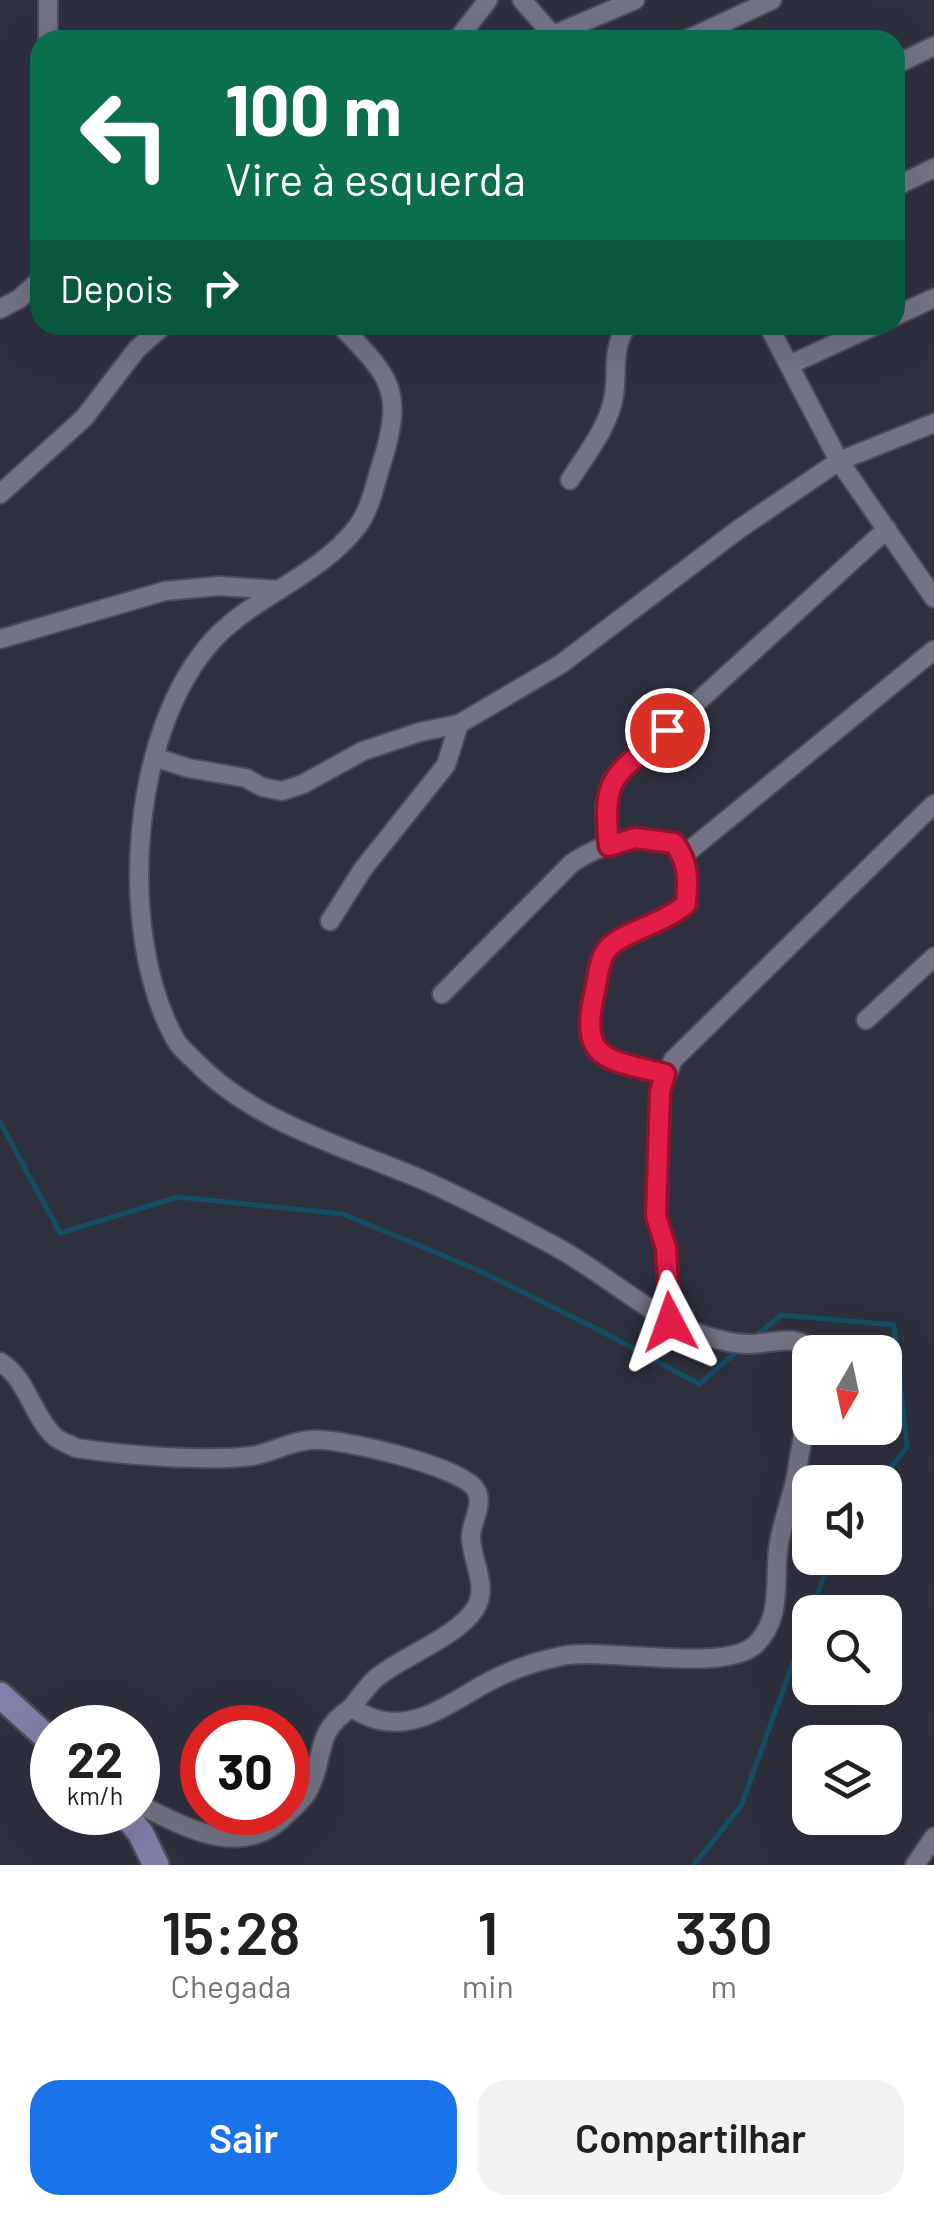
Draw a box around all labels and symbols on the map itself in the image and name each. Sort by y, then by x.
pin [625,688,710,773]
position arrow [618,1270,722,1374]
north arrow [792,1335,902,1445]
speed limit sign: 30 [180,1705,310,1835]

